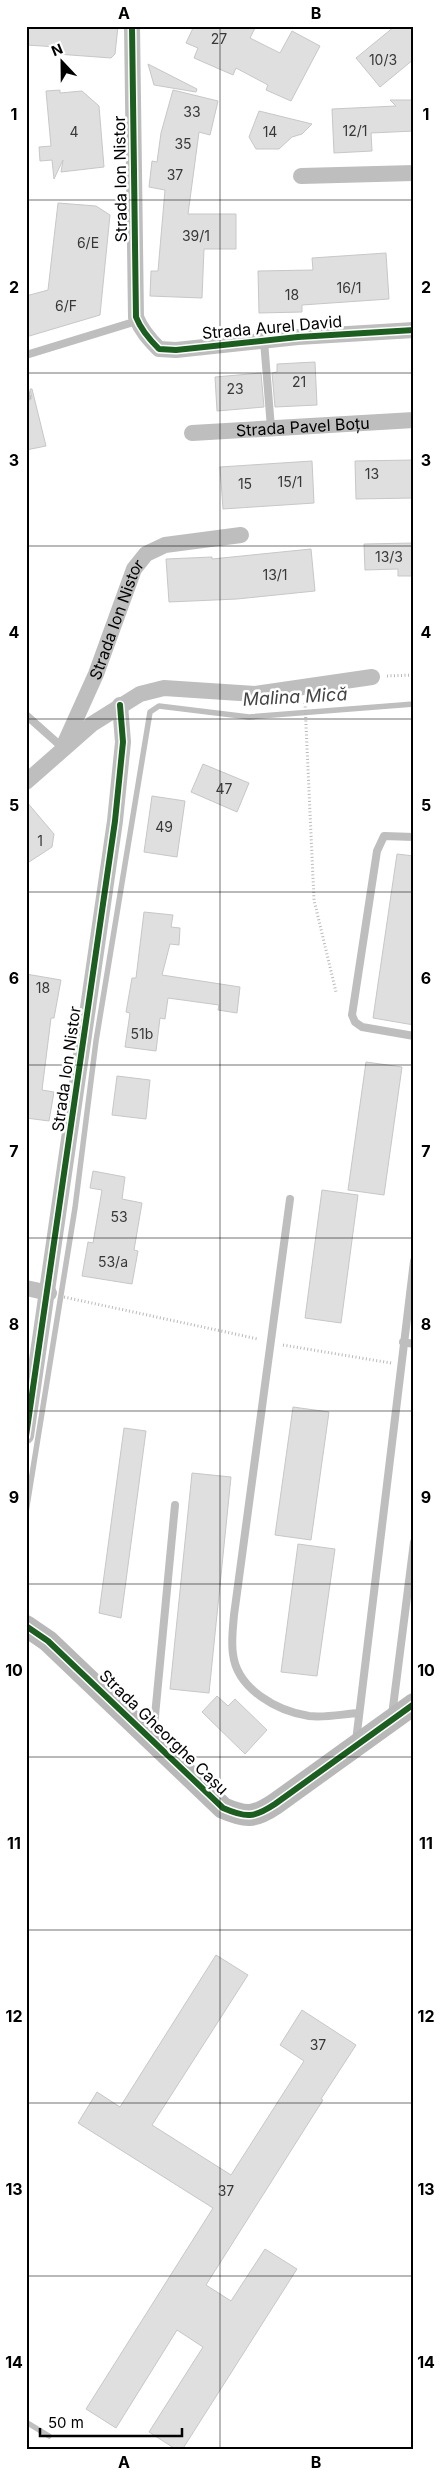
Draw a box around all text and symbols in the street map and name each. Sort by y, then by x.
text: A [118,3,130,23]
text: B [311,3,321,23]
house number: 27 [211,30,227,47]
north arrow [38,38,88,88]
text: N [49,40,65,59]
house number: 10/3 [369,51,397,68]
house number: 33 [183,103,201,120]
text: 1 [11,104,17,124]
text: 1 [423,104,429,124]
street label: Strada Ion Nistor [109,115,131,243]
house number: 12/1 [343,122,367,139]
house number: 4 [69,123,79,140]
house number: 14 [263,123,277,140]
house number: 35 [174,135,192,152]
house number: 37 [167,166,183,183]
house number: 39/1 [182,227,210,244]
house number: 6/E [77,234,99,251]
text: 2 [9,277,19,297]
text: 2 [421,277,431,297]
house number: 16/1 [336,279,362,296]
house number: 18 [285,286,299,303]
house number: 6/F [55,297,77,314]
street label: Strada Aurel David [201,311,343,343]
house number: 21 [292,373,306,390]
house number: 23 [226,380,244,397]
street label: Strada Pavel Boțu [235,413,370,440]
text: 3 [9,450,19,470]
text: 3 [421,450,431,470]
house number: 13 [365,465,379,482]
house number: 15/1 [278,473,302,490]
house number: 15 [238,475,252,492]
house number: 13/3 [375,548,403,565]
street label: Strada Ion Nistor [85,555,148,683]
house number: 13/1 [262,566,288,583]
text: 4 [9,622,20,642]
text: 4 [421,622,432,642]
water label: Malina Mică [242,683,348,710]
house number: 47 [216,780,233,797]
text: 5 [9,795,19,815]
text: 5 [421,795,431,815]
house number: 49 [155,818,173,835]
house number: 1 [37,832,43,849]
text: 6 [9,968,19,988]
text: 6 [421,968,431,988]
house number: 18 [36,979,50,996]
street label: Strada Ion Nistor [47,1005,85,1133]
house number: 51b [131,1025,153,1042]
text: 7 [9,1141,19,1161]
text: 7 [421,1141,431,1161]
house number: 53 [110,1208,128,1225]
house number: 53/a [98,1253,128,1270]
text: 8 [9,1314,19,1334]
text: 8 [421,1314,431,1334]
text: 9 [9,1487,19,1507]
text: 9 [421,1487,431,1507]
text: 10 [5,1660,23,1680]
text: 10 [417,1660,435,1680]
street label: Strada Gheorghe Cașu [95,1665,233,1799]
text: 11 [7,1833,21,1853]
text: 11 [419,1833,433,1853]
text: 12 [6,2006,22,2026]
text: 12 [418,2006,434,2026]
house number: 37 [310,2036,326,2053]
text: 13 [5,2179,23,2199]
text: 13 [417,2179,435,2199]
house number: 37 [218,2182,234,2199]
text: 14 [5,2352,23,2372]
text: 14 [417,2352,435,2372]
scale bar [40,2406,182,2438]
text: 50 m [48,2413,84,2432]
text: A [118,2452,130,2472]
text: B [311,2452,321,2472]

